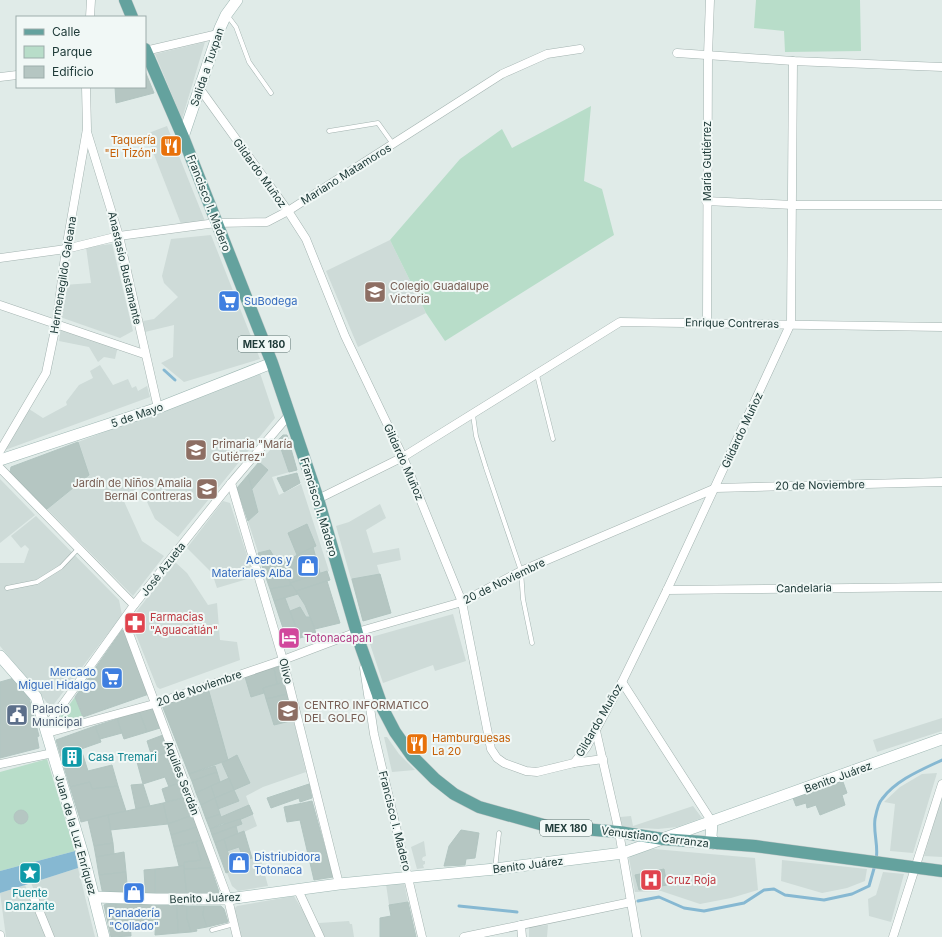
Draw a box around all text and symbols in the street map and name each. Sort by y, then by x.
legend [16,16,146,88]
text: Calle [52,24,80,39]
street label: Salida a Tuxpan [187,26,227,108]
text: Parque [52,44,92,59]
text: Edificio [52,64,94,79]
street label: María Gutiérrez [700,121,714,201]
place label: Taquería "El Tizón" [105,133,156,160]
restaurant icon: Taquería "El Tizón" [158,133,184,159]
street label: Gildardo Muñoz [230,136,290,210]
street label: Mariano Matamoros [298,140,394,207]
street label: Francisco I. Madero [184,153,234,254]
street label: Anastasio Bustamante [105,210,145,326]
street label: Hermenegildo Galeana [47,215,79,335]
school or university icon: Colegio Guadalupe Victoria [362,279,388,305]
place label: Colegio Guadalupe Victoria [390,279,489,306]
supermarket icon: SuBodega [216,288,242,314]
place label: SuBodega [244,294,297,308]
street label: Enrique Contreras [685,315,779,331]
road number: MEX 180 [238,336,290,352]
street label: Gildardo Muñoz [718,390,766,470]
street label: 5 de Mayo [109,399,165,430]
street label: Gildardo Muñoz [381,422,427,502]
school or university icon: Primaria "María Gutiérrez" [183,437,209,463]
place label: Primaria "María Gutiérrez" [212,437,292,464]
street label: Francisco I. Madero [297,456,341,559]
place label: Jardín de Niños Amalia Bernal Contreras [72,476,192,503]
school or university icon: Jardín de Niños Amalia Bernal Contreras [194,476,220,502]
street label: 20 de Noviembre [775,477,865,493]
street label: José Azueta [138,539,188,599]
place label: Aceros y Materiales Alba [212,553,292,580]
shop icon: Aceros y Materiales Alba [295,553,321,579]
street label: 20 de Noviembre [461,555,547,607]
street label: Candelaria [776,581,832,595]
pharmacy icon: Farmacias "Aguacatlán" [122,610,148,636]
place label: Farmacias "Aguacatlán" [150,610,218,637]
hotel icon: Totonacapan [276,625,302,651]
place label: Totonacapan [304,631,372,645]
street label: Olivo [276,657,296,686]
place label: Mercado Miguel Hidalgo [18,665,96,692]
supermarket icon: Mercado Miguel Hidalgo [99,665,125,691]
street label: 20 de Noviembre [154,667,244,709]
street label: Gildardo Muñoz [572,681,626,759]
school or university icon: CENTRO INFORMATICO DEL GOLFO [275,698,301,724]
place label: CENTRO INFORMATICO DEL GOLFO [304,698,429,725]
public building icon: Palacio Municipal [4,702,30,728]
place label: Palacio Municipal [32,702,82,729]
restaurant icon: Hamburguesas La 20 [404,731,430,757]
place label: Hamburguesas La 20 [432,731,511,758]
street label: Aquiles Serdán [161,739,203,817]
building icon: Casa Tremari [59,744,85,770]
place label: Casa Tremari [88,750,157,764]
street label: Benito Juárez [802,758,874,796]
street label: Francisco I. Madero [376,769,414,873]
street label: Juan de la Luz Enríquez [52,773,100,897]
road number: MEX 180 [540,820,592,836]
street label: Venustiano Carranza [600,823,710,851]
shop icon: Distriubidora Totonaca [226,850,252,876]
place label: Distriubidora Totonaca [254,850,321,877]
street label: Benito Juárez [492,854,564,876]
place icon: Fuente Danzante [17,860,43,886]
hospital icon: Cruz Roja [638,867,664,893]
place label: Cruz Roja [666,873,716,887]
shop icon: Panadería "Collado" [121,880,147,906]
place label: Fuente Danzante [5,886,55,913]
street label: Benito Juárez [169,890,241,906]
place label: Panadería "Collado" [108,906,160,933]

